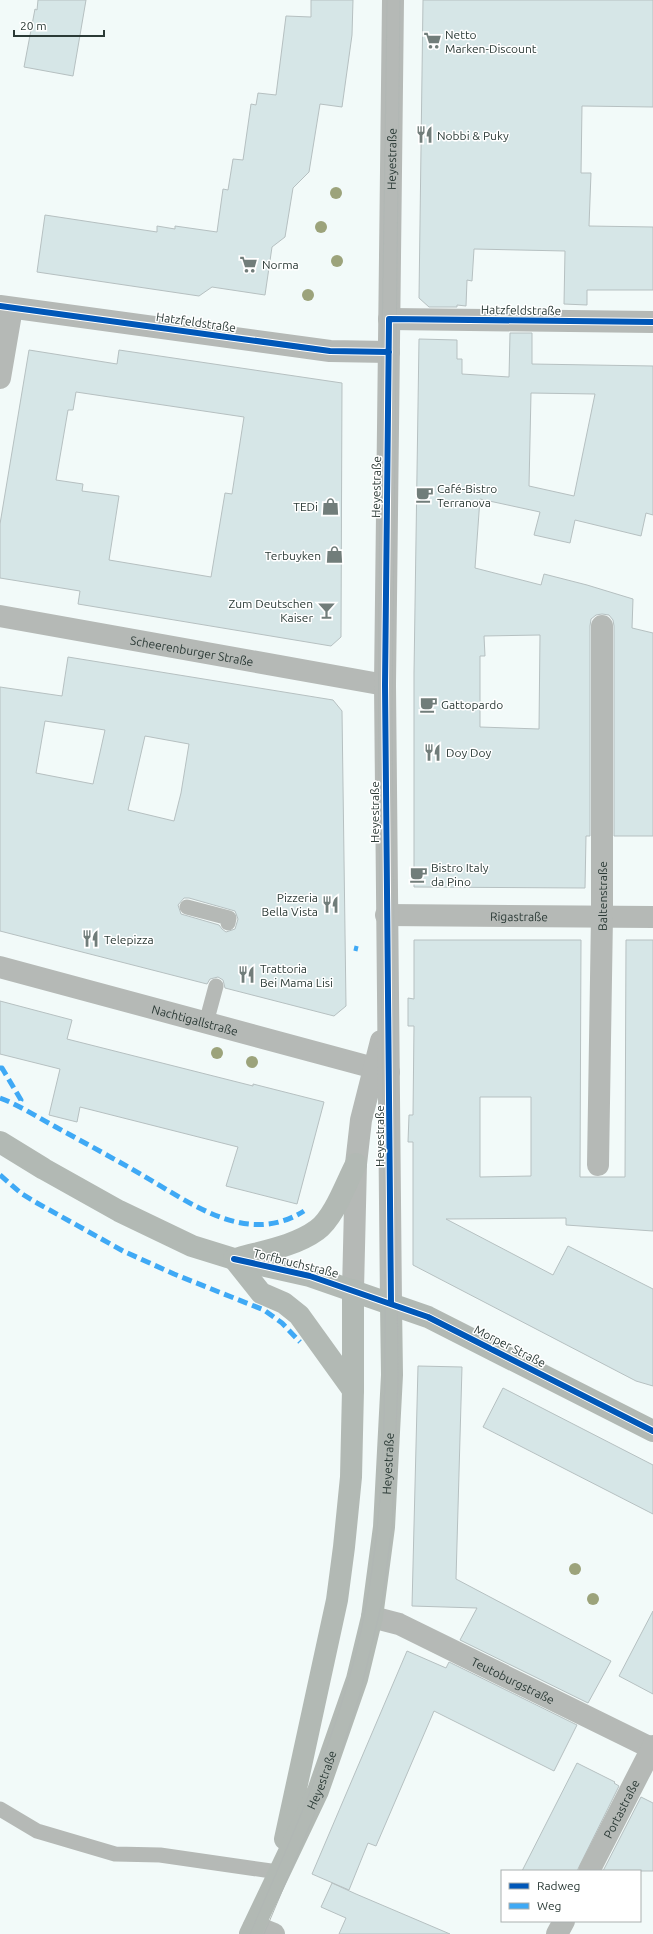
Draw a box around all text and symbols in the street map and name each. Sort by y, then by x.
scale bar [14,12,104,38]
text: 20 m [20,19,47,32]
place label: Netto Marken-Discount [445,28,537,55]
supermarket icon: Netto Marken-Discount [422,31,442,51]
restaurant icon: Nobbi & Puky [414,125,434,145]
street label: Heyestraße [384,128,398,190]
place label: Nobbi & Puky [437,129,509,142]
supermarket icon: Norma [239,254,259,274]
place label: Norma [262,258,299,271]
street label: Hatzfeldstraße [481,303,561,317]
street label: Hatzfeldstraße [155,310,237,334]
street label: Heyestraße [369,456,383,518]
place label: Café-Bistro Terranova [437,482,497,509]
cafe icon: Café-Bistro Terranova [414,485,434,505]
shop icon: TEDi [321,496,341,516]
place label: TEDi [293,500,318,513]
shop icon: Terbuyken [324,545,344,565]
place label: Terbuyken [265,549,321,562]
place label: Zum Deutschen Kaiser [229,597,313,624]
bar icon: Zum Deutschen Kaiser [316,600,336,620]
street label: Scheerenburger Straße [129,633,255,668]
cafe icon: Gattopardo [418,694,438,714]
place label: Gattopardo [441,698,503,711]
restaurant icon: Doy Doy [423,742,443,762]
place label: Doy Doy [446,746,491,759]
street label: Heyestraße [368,781,381,843]
place label: Bistro Italy da Pino [431,861,489,888]
street label: Baltenstraße [595,861,609,931]
cafe icon: Bistro Italy da Pino [408,864,428,884]
place label: Pizzeria Bella Vista [262,891,318,918]
restaurant icon: Pizzeria Bella Vista [321,894,341,914]
street label: Rigastraße [490,909,548,923]
restaurant icon: Telepizza [81,929,101,949]
place label: Telepizza [104,933,154,946]
place label: Trattoria Bei Mama Lisi [260,962,333,989]
restaurant icon: Trattoria Bei Mama Lisi [237,965,257,985]
street label: Nachtigallstraße [150,1002,240,1037]
street label: Heyestraße [373,1105,386,1167]
street label: Torfbruchstraße [252,1246,340,1280]
street label: Morper Straße [472,1322,548,1370]
street label: Heyestraße [379,1432,395,1495]
street label: Teutoburgstraße [469,1654,557,1706]
street label: Heyestraße [304,1749,338,1811]
street label: Portastraße [601,1777,641,1840]
legend [501,1870,641,1922]
text: Radweg [537,1879,580,1892]
text: Weg [537,1899,561,1912]

